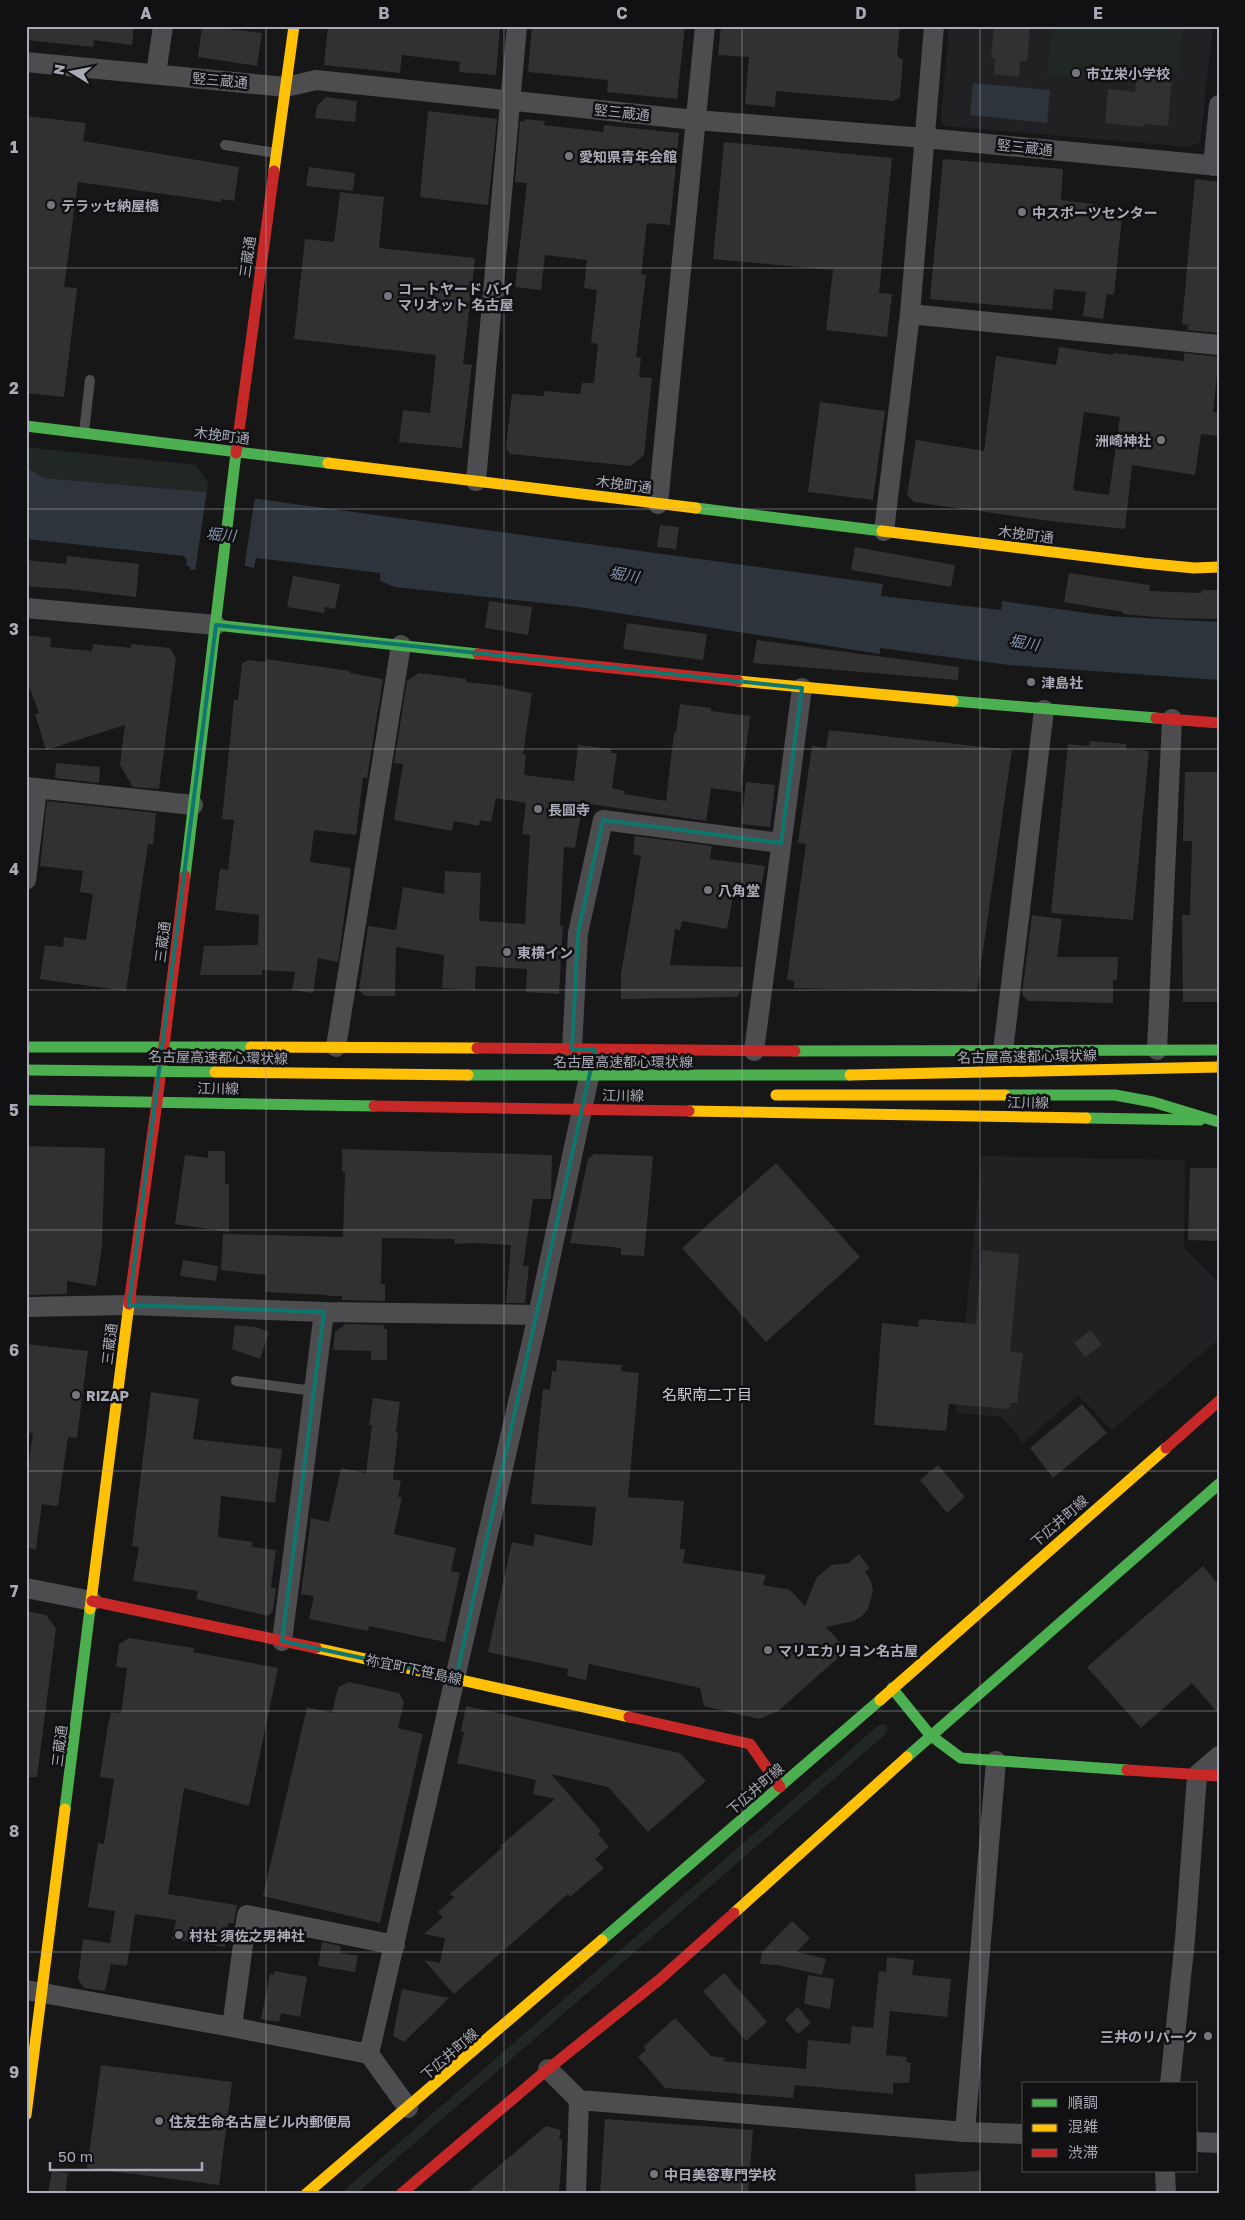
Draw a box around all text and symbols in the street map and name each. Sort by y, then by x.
text: A [140,3,152,23]
text: B [378,3,390,23]
text: C [616,3,628,23]
text: D [855,3,867,23]
text: E [1093,3,1103,23]
north arrow [48,48,98,98]
text: N [49,63,68,76]
place label: 市立栄小学校 [1086,65,1170,82]
marker: 市立栄小学校 [1070,67,1082,79]
street label: 竪三蔵通 [191,69,249,91]
street label: 竪三蔵通 [593,101,651,123]
street label: 竪三蔵通 [996,136,1054,158]
text: 1 [10,137,18,157]
place label: 愛知県青年会館 [579,148,677,165]
marker: 愛知県青年会館 [563,150,575,162]
place label: テラッセ納屋橋 [61,197,159,214]
marker: テラッセ納屋橋 [45,199,57,211]
place label: 中スポーツセンター [1032,204,1158,221]
marker: 中スポーツセンター [1016,206,1028,218]
street label: 三蔵通 [236,235,258,279]
place label: コートヤード バイ マリオット 名古屋 [398,280,514,313]
marker: コートヤード バイ マリオット 名古屋 [382,290,394,302]
text: 2 [9,378,19,398]
street label: 木挽町通 [193,423,251,447]
place label: 洲崎神社 [1095,432,1151,449]
marker: 洲崎神社 [1155,434,1167,446]
street label: 木挽町通 [595,472,653,496]
street label: 木挽町通 [997,522,1055,546]
water label: 堀川 [205,524,239,544]
water label: 堀川 [608,563,642,586]
text: 3 [9,619,19,639]
water label: 堀川 [1008,631,1042,654]
place label: 津島社 [1041,674,1083,691]
marker: 津島社 [1025,676,1037,688]
place label: 長圓寺 [548,801,590,818]
marker: 長圓寺 [532,803,544,815]
text: 4 [9,859,19,879]
place label: 八角堂 [718,882,760,899]
marker: 八角堂 [702,884,714,896]
street label: 三蔵通 [151,920,173,964]
place label: 東横イン [517,944,573,961]
marker: 東横イン [501,946,513,958]
street label: 名古屋高速都心環状線 [957,1046,1097,1066]
street label: 名古屋高速都心環状線 [148,1047,288,1067]
street label: 名古屋高速都心環状線 [553,1053,693,1070]
street label: 江川線 [197,1079,239,1097]
street label: 江川線 [602,1086,644,1104]
street label: 江川線 [1007,1093,1049,1111]
text: 5 [9,1100,19,1120]
street label: 三蔵通 [98,1322,120,1366]
text: 6 [9,1340,19,1360]
district label: 名駅南二丁目 [662,1385,752,1403]
place label: RIZAP [86,1387,129,1404]
marker: RIZAP [70,1389,82,1401]
street label: 下広井町線 [1027,1492,1091,1550]
text: 7 [10,1581,19,1601]
place label: マリエカリヨン名古屋 [778,1642,918,1659]
marker: マリエカリヨン名古屋 [762,1644,774,1656]
street label: 祢宜町下笹島線 [364,1650,464,1688]
street label: 三蔵通 [48,1724,70,1768]
street label: 下広井町線 [723,1760,787,1818]
text: 8 [9,1821,19,1841]
place label: 村社 須佐之男神社 [189,1927,305,1944]
marker: 村社 須佐之男神社 [173,1929,185,1941]
street label: 下広井町線 [417,2025,481,2083]
place label: 三井のリパーク [1100,2028,1198,2045]
marker: 三井のリパーク [1202,2030,1214,2042]
text: 9 [9,2062,19,2082]
legend [1022,2082,1198,2172]
text: 順調 [1068,2093,1098,2111]
place label: 住友生命名古屋ビル内郵便局 [169,2113,351,2130]
marker: 住友生命名古屋ビル内郵便局 [153,2115,165,2127]
text: 混雑 [1068,2117,1098,2135]
scale bar [50,2140,202,2172]
text: 渋滞 [1068,2143,1098,2161]
text: 50 m [58,2147,93,2165]
place label: 中日美容専門学校 [664,2166,776,2183]
marker: 中日美容専門学校 [648,2168,660,2180]

